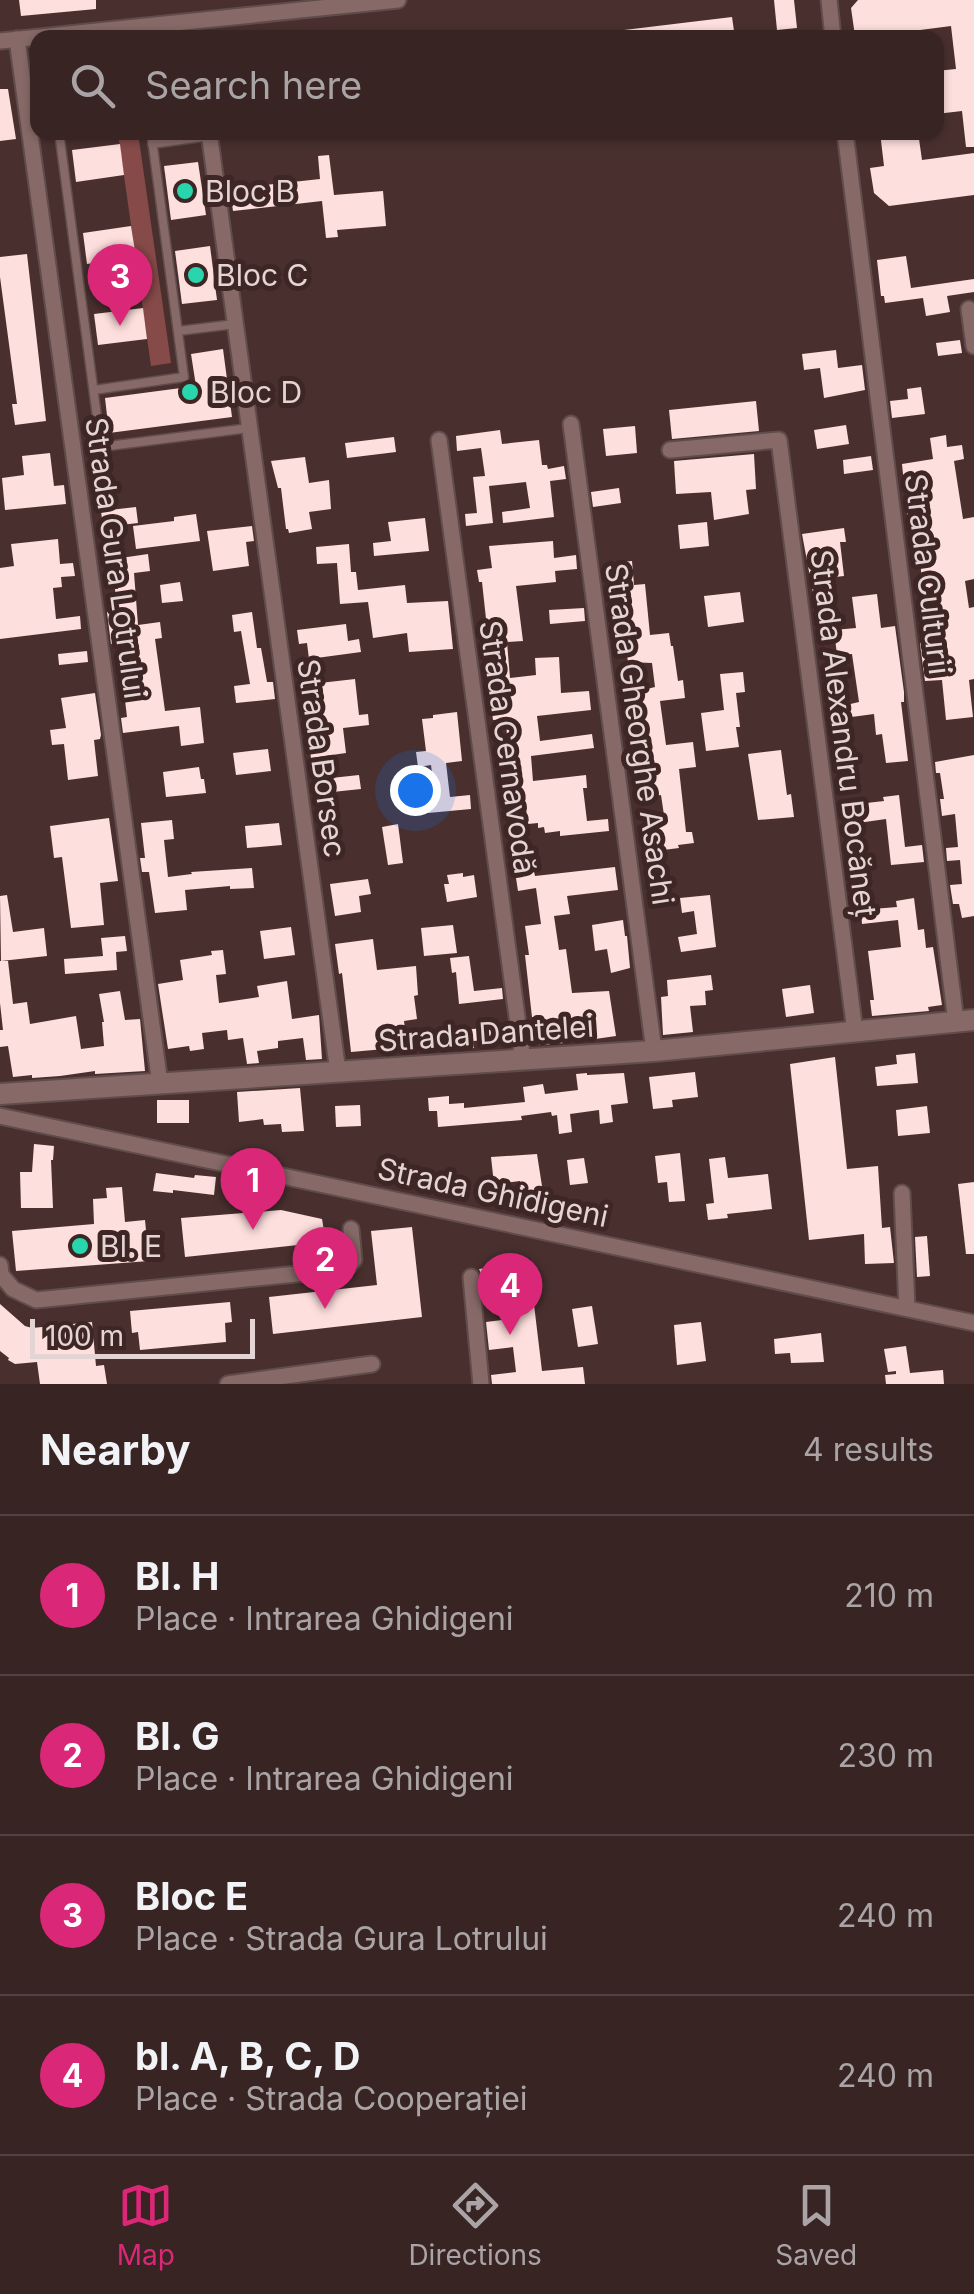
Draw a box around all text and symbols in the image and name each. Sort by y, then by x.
search box [30,30,944,140]
icon: search [65,58,120,113]
text: Search here [145,62,362,108]
place label: Bloc B [205,173,295,209]
marker: Bloc B [174,180,196,202]
pin: 3 [88,244,152,326]
place label: Bloc C [216,257,308,293]
marker: Bloc C [185,264,207,286]
place label: Bloc D [210,374,302,410]
marker: Bloc D [179,381,201,403]
street label: Strada Gura Lotrului [78,415,154,701]
street label: Strada Culturii [898,472,958,676]
street label: Strada Alexandru Bocăneț [803,548,884,919]
street label: Strada Gheorghe Asachi [598,561,682,907]
street label: Strada Cernavodă [472,618,544,876]
street label: Strada Borsec [290,656,354,860]
your location [390,765,441,816]
street label: Strada Dantelei [377,1008,595,1058]
pin: 1 [220,1148,286,1230]
street label: Strada Ghidigeni [374,1150,612,1234]
pin: 2 [292,1226,358,1309]
place label: Bl. E [100,1228,162,1264]
marker: Bl. E [69,1235,91,1257]
pin: 4 [478,1252,542,1335]
scale bar [30,1314,255,1358]
text: 100 m [45,1319,124,1353]
text: Nearby [40,1424,191,1475]
text: 4 results [803,1430,934,1469]
text: Bl. H [135,1553,219,1599]
text: 1 [66,1576,79,1615]
text: 210 m [844,1576,934,1615]
text: Place · Intrarea Ghidigeni [135,1599,514,1638]
text: Bl. G [135,1713,219,1759]
text: 2 [62,1736,83,1775]
text: 230 m [838,1736,934,1775]
text: Place · Intrarea Ghidigeni [135,1759,514,1798]
text: Bloc E [135,1873,248,1919]
text: 3 [62,1896,83,1935]
text: 240 m [837,1896,934,1935]
text: Place · Strada Gura Lotrului [135,1919,548,1958]
text: bl. A, B, C, D [135,2033,360,2079]
text: 4 [62,2056,83,2095]
text: 240 m [837,2056,934,2095]
text: Place · Strada Cooperației [135,2079,528,2118]
tab: Map [117,2178,175,2272]
tab: Directions [408,2178,542,2272]
tab: Saved [775,2178,857,2272]

